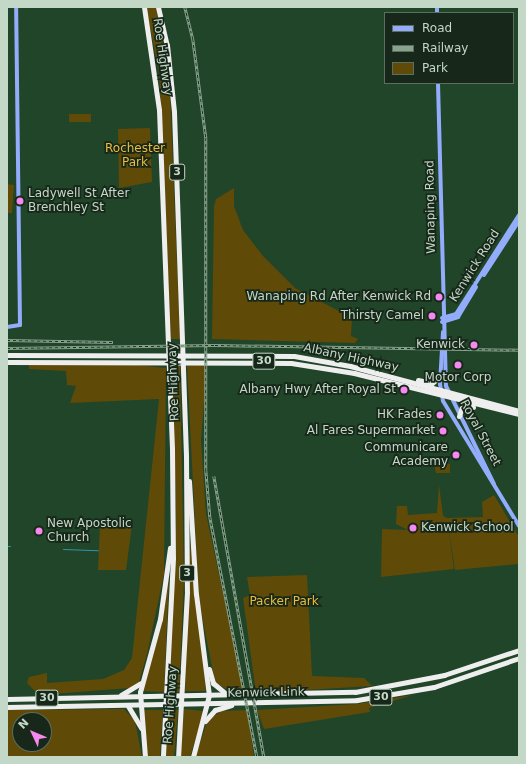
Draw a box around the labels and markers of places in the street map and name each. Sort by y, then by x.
place label: Ladywell St After Brenchley St [28,187,129,215]
marker: Ladywell St After Brenchley St [15,196,25,206]
place label: Wanaping Rd After Kenwick Rd [246,290,431,304]
marker: Wanaping Rd After Kenwick Rd [434,292,444,302]
place label: Thirsty Camel [341,309,424,323]
marker: Thirsty Camel [427,311,437,321]
place label: Kenwick [416,338,465,352]
marker: Kenwick [468,339,480,351]
marker: Motor Corp [453,360,463,370]
place label: Motor Corp [425,371,491,385]
place label: Albany Hwy After Royal St [240,383,396,397]
marker: Albany Hwy After Royal St [399,385,409,395]
place label: HK Fades [377,408,432,422]
marker: HK Fades [435,410,445,420]
place label: Al Fares Supermarket [307,424,435,438]
marker: Al Fares Supermarket [438,426,448,436]
place label: Communicare Academy [364,441,448,469]
marker: Communicare Academy [451,450,461,460]
place label: New Apostolic Church [47,517,132,545]
place label: Kenwick School [421,521,514,535]
marker: Kenwick School [408,523,418,533]
marker: New Apostolic Church [34,526,44,536]

